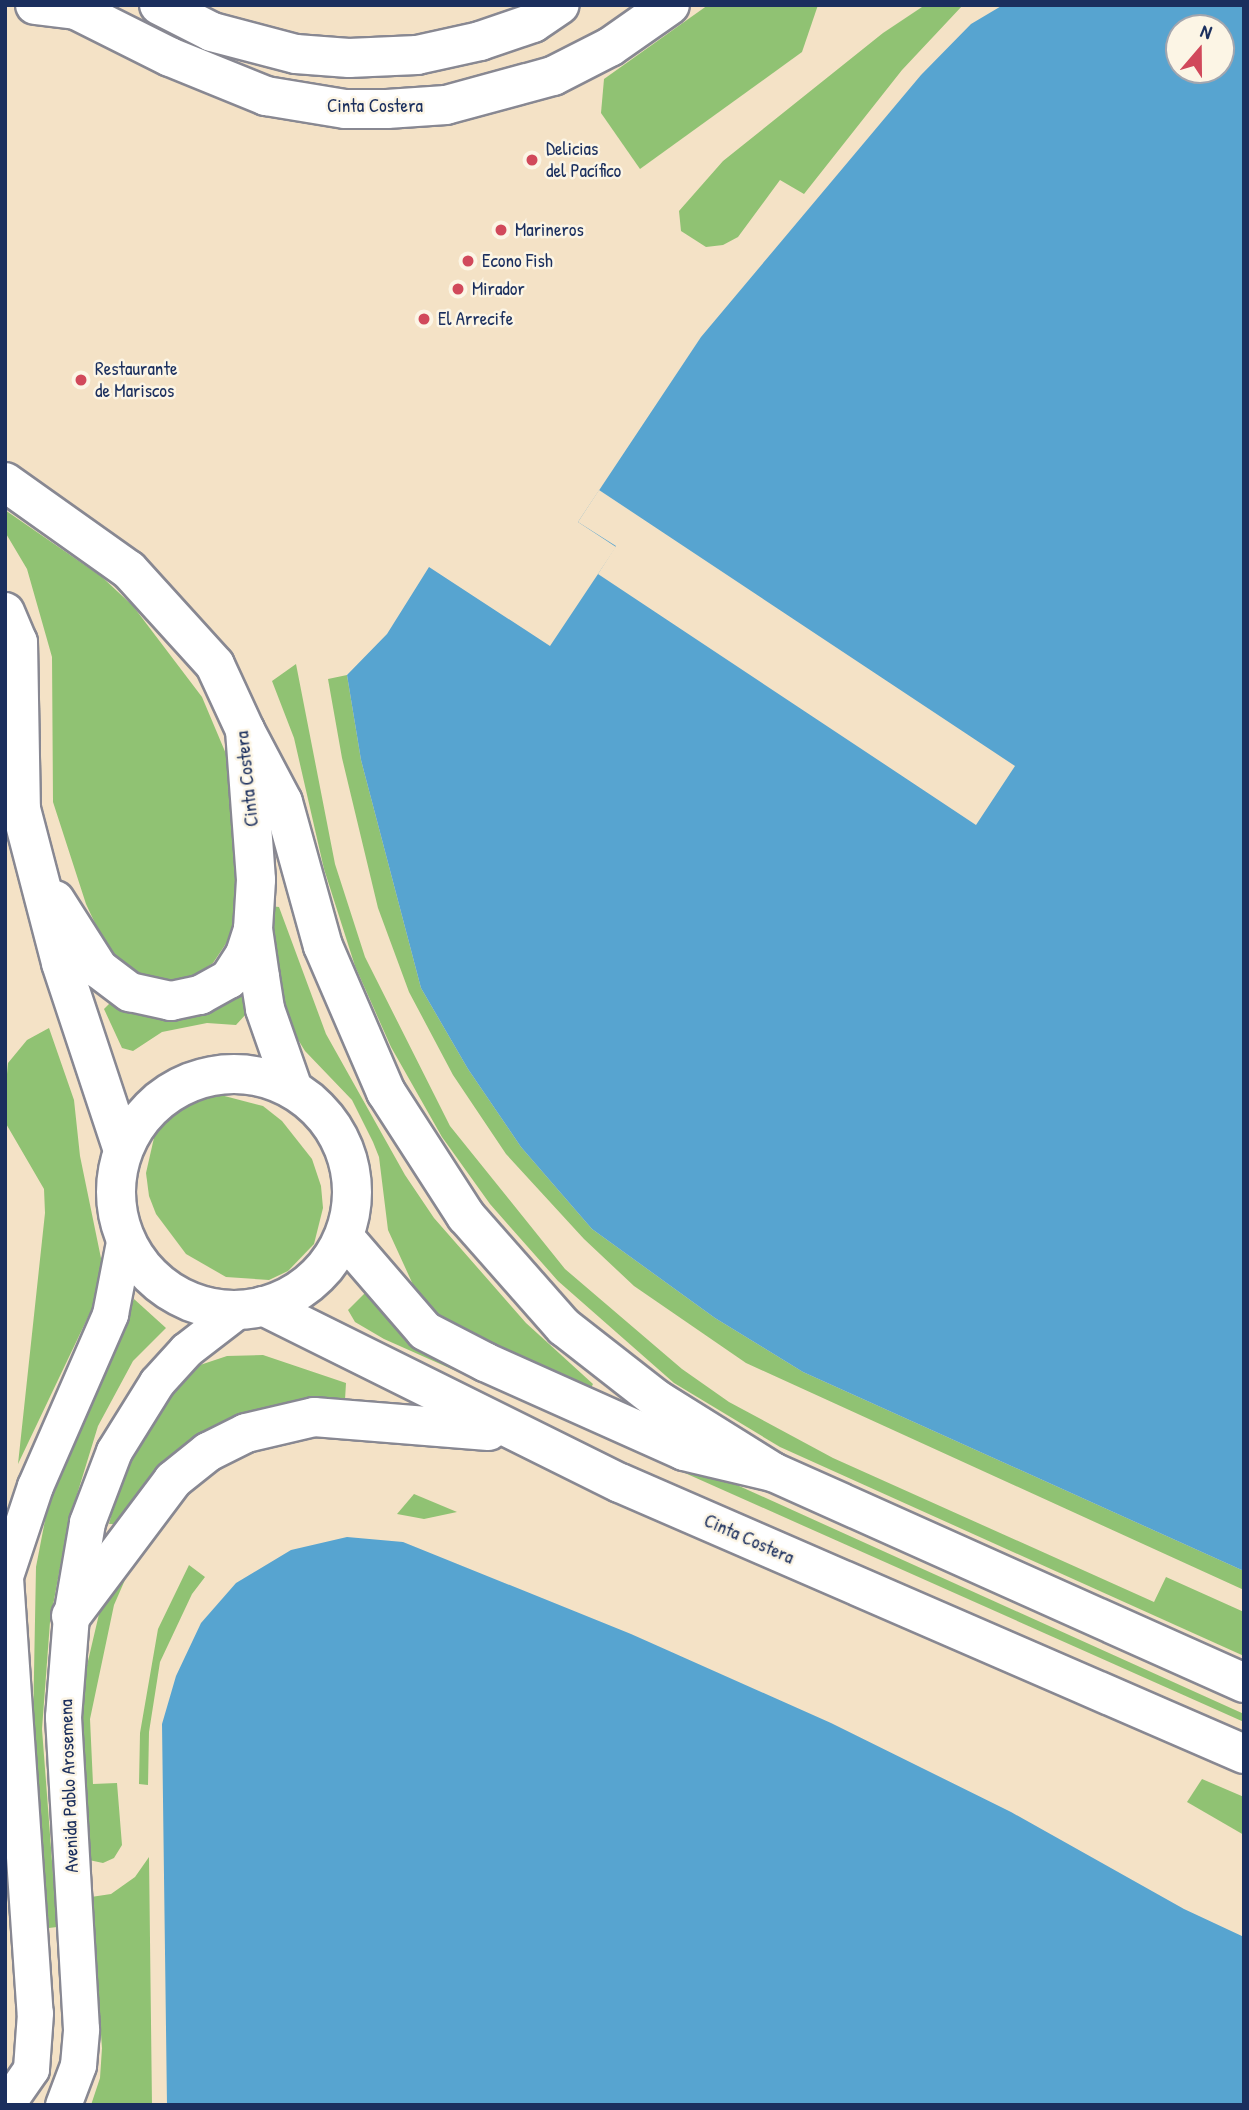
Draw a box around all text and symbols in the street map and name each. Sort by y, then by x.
north arrow [1165,14,1235,84]
text: N [1197,17,1216,45]
street label: Cinta Costera [327,95,423,117]
place label: Delicias del Pacífico [546,138,621,182]
marker: Delicias del Pacífico [524,152,540,168]
place label: Marineros [515,219,584,241]
marker: Marineros [493,222,509,238]
place label: Econo Fish [482,250,553,272]
marker: Econo Fish [460,253,476,269]
place label: Mirador [472,278,525,300]
marker: Mirador [450,281,466,297]
place label: El Arrecife [438,308,513,330]
marker: El Arrecife [416,311,432,327]
place label: Restaurante de Mariscos [95,358,178,402]
marker: Restaurante de Mariscos [73,372,89,388]
street label: Cinta Costera [231,730,263,828]
street label: Cinta Costera [701,1509,797,1569]
street label: Avenida Pablo Arosemena [55,1699,83,1873]

